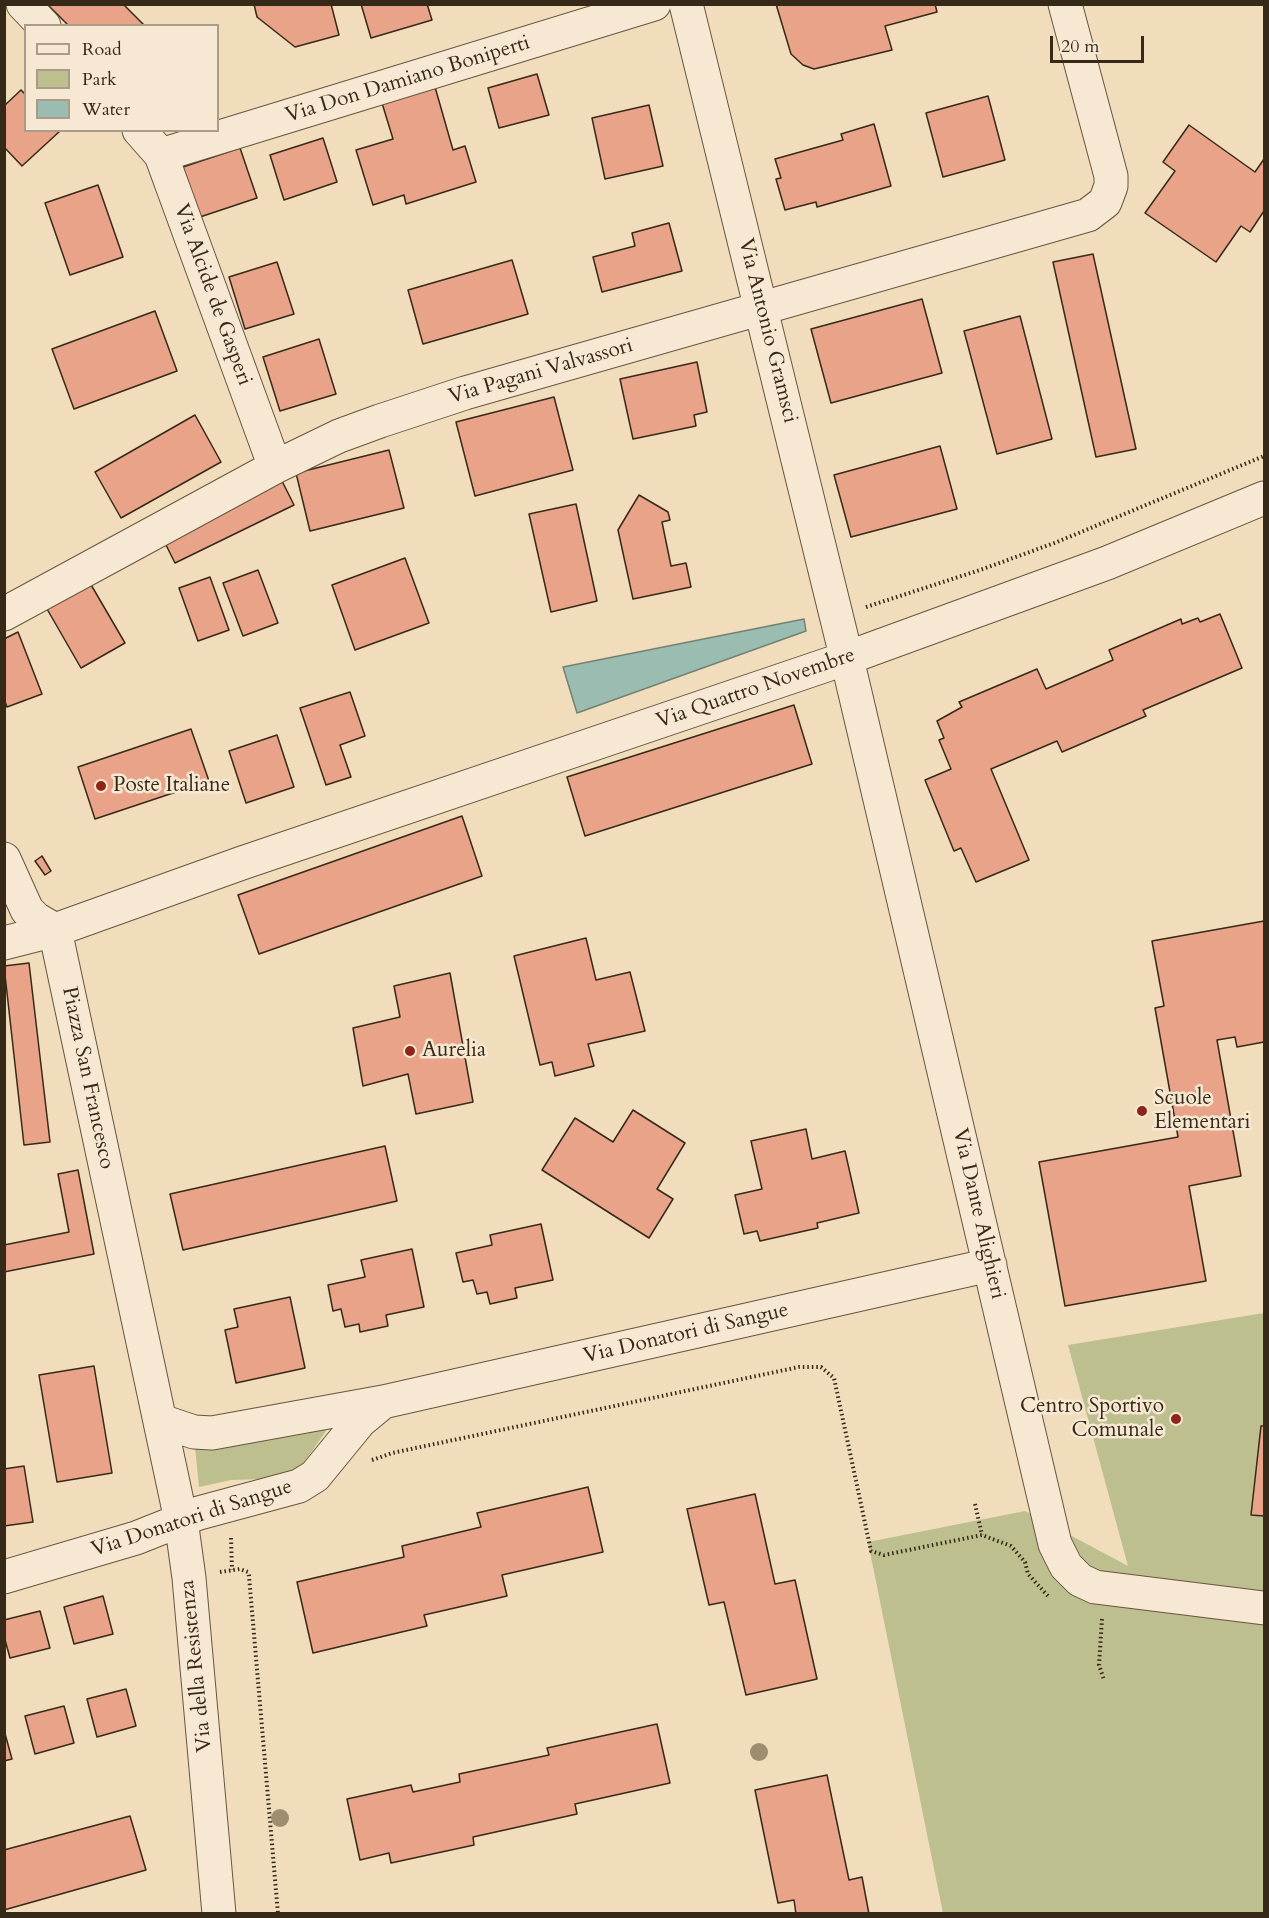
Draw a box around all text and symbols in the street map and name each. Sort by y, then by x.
legend [24,24,219,132]
scale bar [1053,24,1148,62]
street label: Via Don Damiano Boniperti [283,31,533,129]
text: 20 m [1061,34,1100,59]
text: Road [82,37,122,62]
text: Park [82,67,117,92]
text: Water [82,97,130,122]
street label: Via Alcide de Gasperi [167,201,257,389]
street label: Via Antonio Gramsci [732,236,802,426]
street label: Via Pagani Valvassori [446,334,636,410]
street label: Via Quattro Novembre [653,643,859,735]
place label: Poste Italiane [113,773,230,799]
marker: Poste Italiane [94,779,108,793]
street label: Piazza San Francesco [55,985,119,1171]
place label: Aurelia [422,1038,486,1064]
marker: Aurelia [403,1044,417,1058]
place label: Scuole Elementari [1154,1086,1250,1136]
marker: Scuole Elementari [1135,1104,1149,1118]
street label: Via Dante Alighieri [946,1126,1010,1302]
street label: Via Donatori di Sangue [581,1298,791,1370]
place label: Centro Sportivo Comunale [1020,1394,1164,1444]
marker: Centro Sportivo Comunale [1169,1412,1183,1426]
street label: Via Donatori di Sangue [88,1475,296,1563]
street label: Via della Resistenza [175,1579,219,1753]

